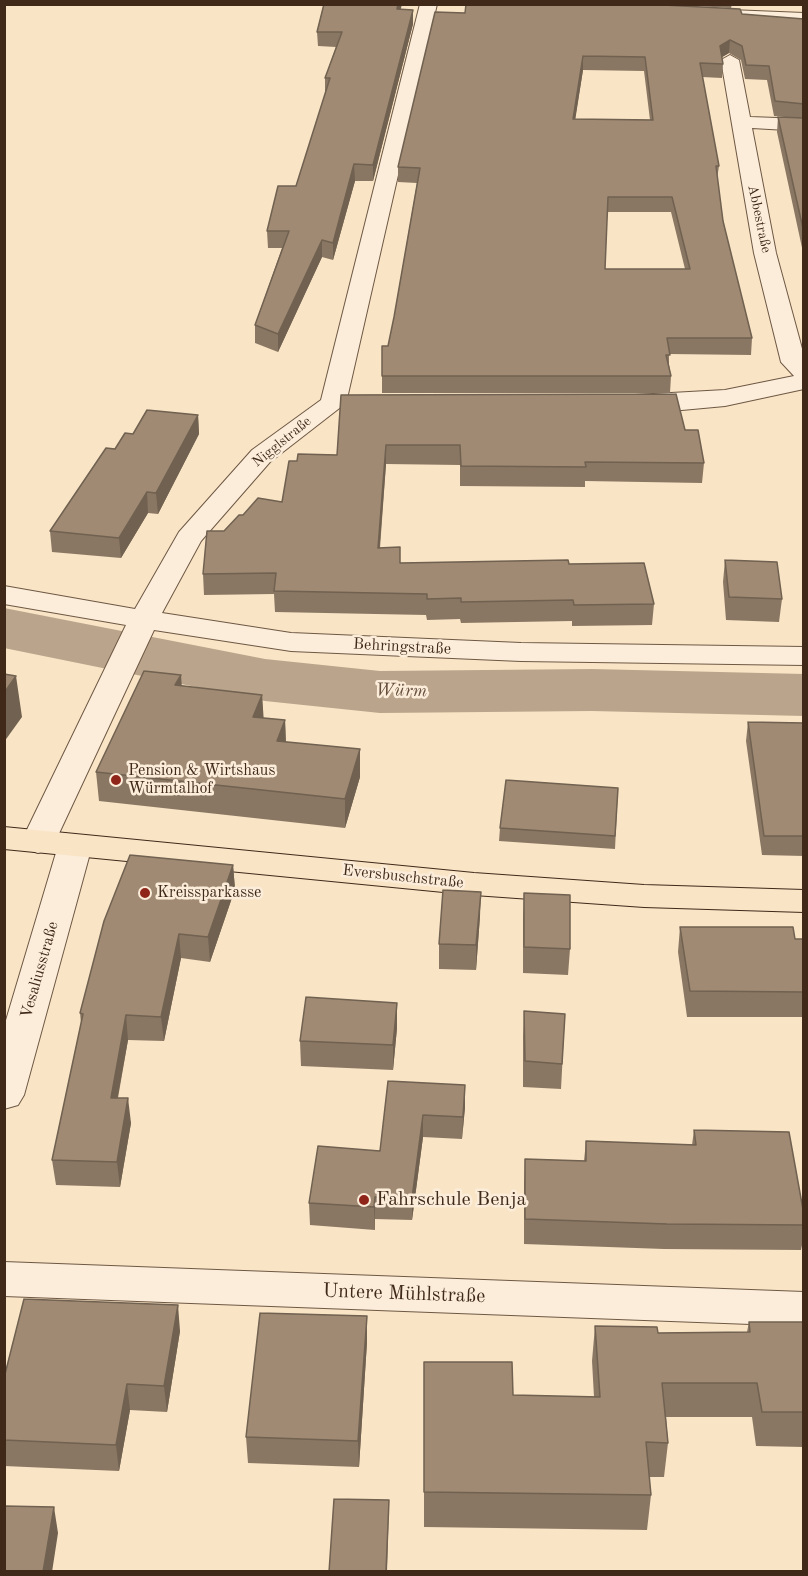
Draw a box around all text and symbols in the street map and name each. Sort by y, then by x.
street label: Abbestraße [744,184,774,254]
street label: Nigglstraße [249,413,315,471]
street label: Behringstraße [353,635,451,659]
water label: Würm [375,680,427,702]
place label: Pension & Wirtshaus Würmtalhof [128,761,275,799]
marker: Pension & Wirtshaus Würmtalhof [109,773,123,787]
street label: Eversbuschstraße [341,861,465,893]
place label: Kreissparkasse [157,883,261,903]
marker: Kreissparkasse [138,886,152,900]
street label: Vesaliusstraße [17,919,63,1021]
place label: Fahrschule Benja [376,1188,526,1212]
marker: Fahrschule Benja [357,1193,371,1207]
street label: Untere Mühlstraße [322,1279,486,1309]

